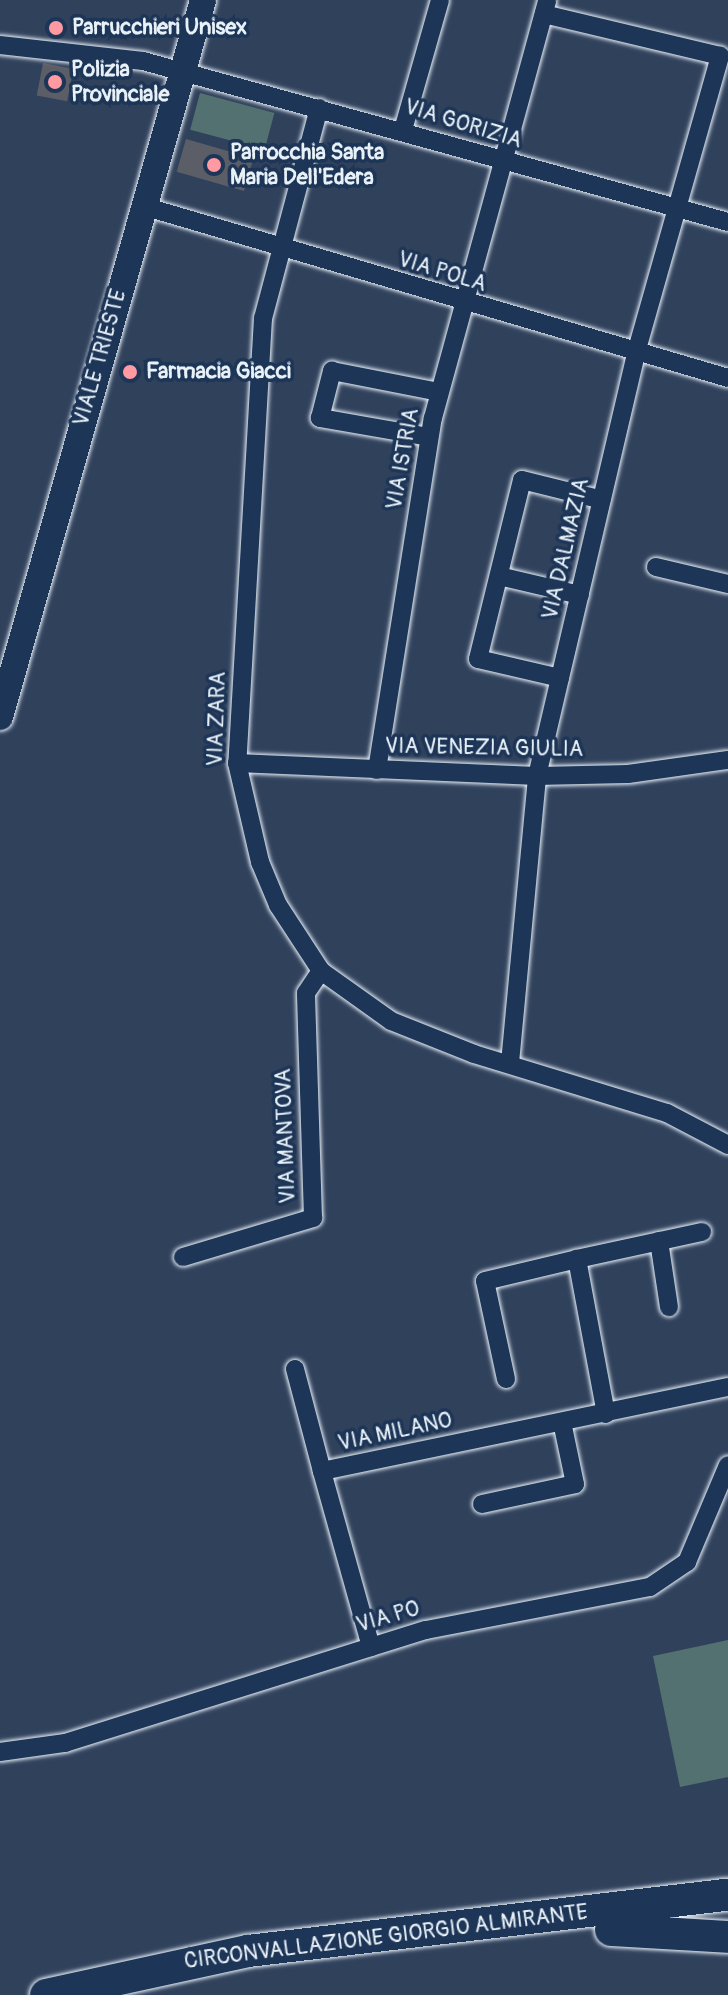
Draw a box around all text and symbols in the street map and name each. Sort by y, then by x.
place label: Parrucchieri Unisex [72,15,247,41]
marker: Parrucchieri Unisex [47,19,65,37]
place label: Polizia Provinciale [71,56,169,108]
marker: Polizia Provinciale [46,73,64,91]
street label: VIA GORIZIA [401,94,525,154]
place label: Parrocchia Santa Maria Dell'Edera [230,139,384,190]
marker: Parrocchia Santa Maria Dell'Edera [205,156,223,174]
street label: VIA POLA [395,246,489,298]
street label: VIALE TRIESTE [68,286,132,430]
place label: Farmacia Giacci [146,359,291,385]
marker: Farmacia Giacci [121,363,139,381]
street label: VIA ISTRIA [381,406,425,512]
street label: VIA DALMAZIA [537,476,595,622]
street label: VIA ZARA [202,671,232,767]
street label: VIA VENEZIA GIULIA [385,733,583,763]
street label: VIA MANTOVA [270,1068,302,1204]
street label: VIA MILANO [336,1407,454,1457]
street label: VIA PO [353,1595,423,1639]
street label: CIRCONVALLAZIONE GIORGIO ALMIRANTE [183,1899,589,1975]

